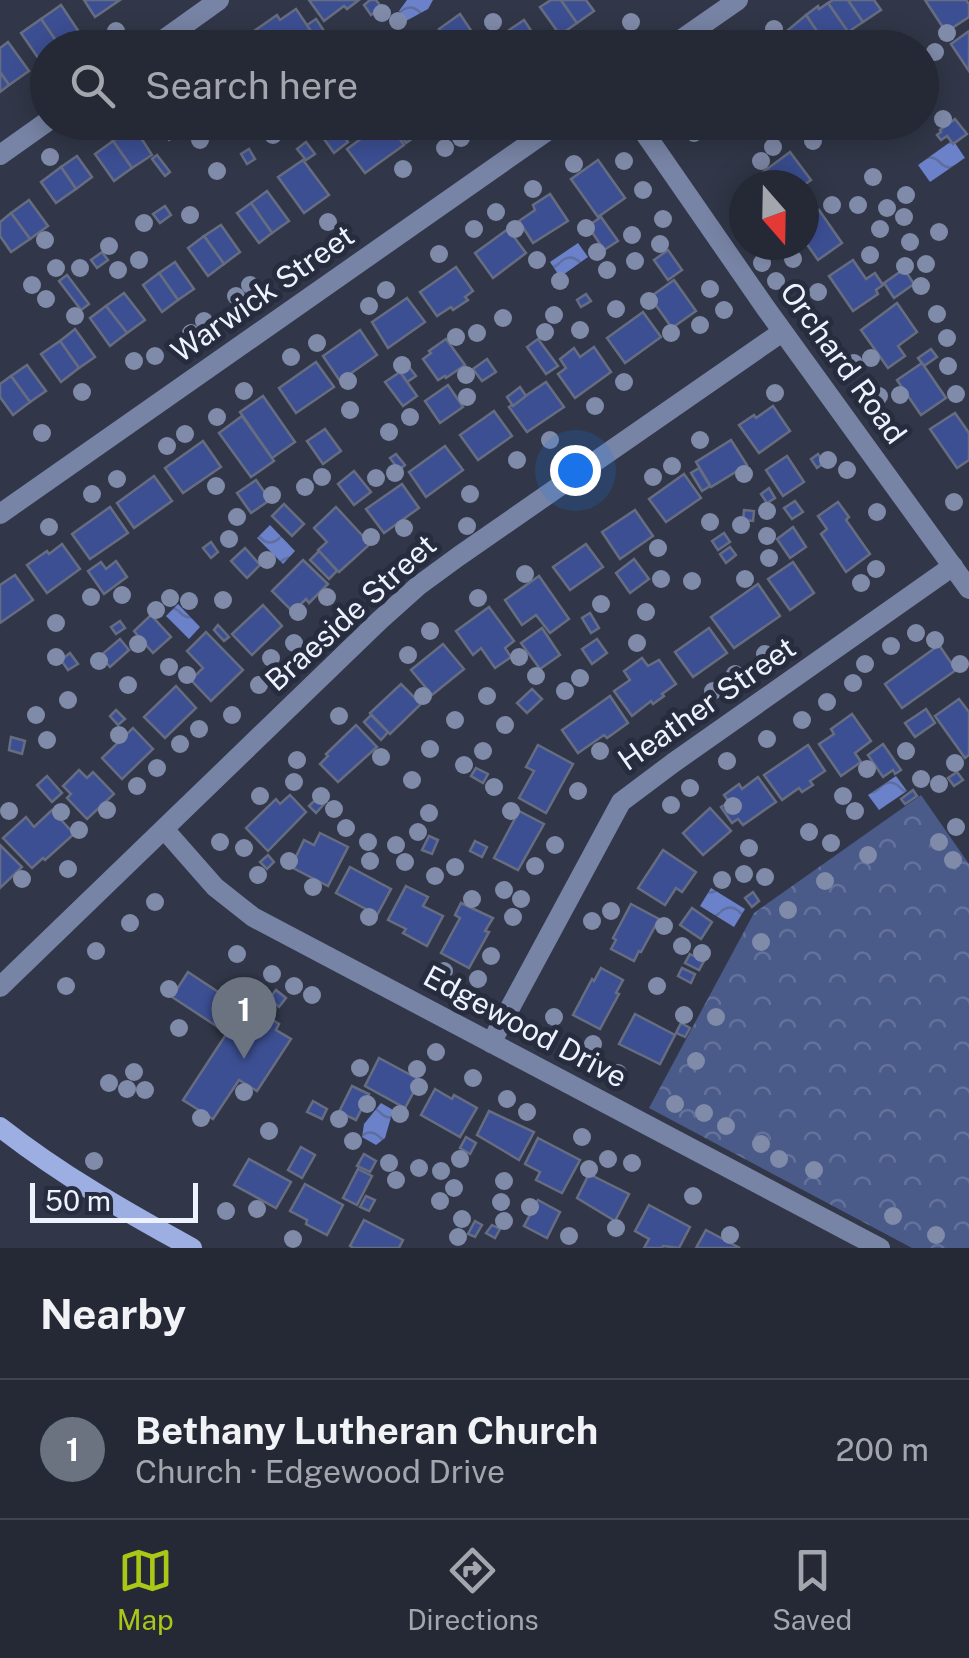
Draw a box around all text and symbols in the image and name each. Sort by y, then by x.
search box [30,30,939,140]
icon: search [65,58,120,113]
text: Search here [145,63,358,108]
north arrow [729,170,819,260]
street label: Warwick Street [164,217,361,370]
street label: Orchard Road [773,275,914,450]
your location [550,445,601,496]
street label: Braeside Street [258,526,443,698]
street label: Heather Street [611,629,802,778]
street label: Edgewood Drive [418,957,633,1095]
pin: 1 [212,976,276,1059]
scale bar [30,1178,198,1222]
text: 50 m [45,1184,111,1217]
text: Nearby [40,1289,186,1338]
text: Bethany Lutheran Church [135,1408,598,1453]
text: 1 [66,1431,79,1468]
text: 200 m [836,1431,929,1468]
text: Church · Edgewood Drive [135,1453,505,1490]
tab: Map [117,1543,174,1636]
tab: Directions [407,1543,539,1636]
tab: Saved [772,1543,852,1636]

